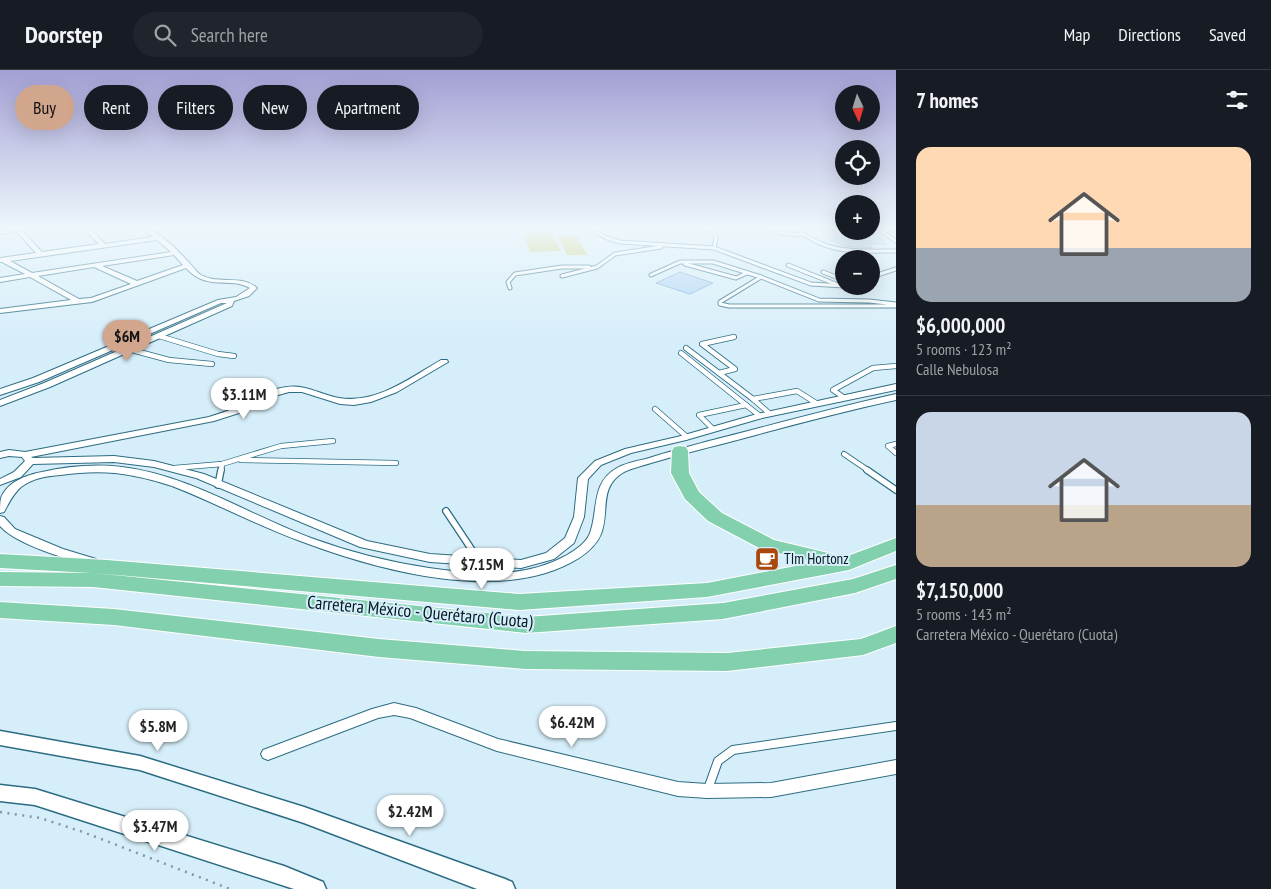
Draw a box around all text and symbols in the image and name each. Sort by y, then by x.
search box [133,12,483,57]
text: Doorstep [25,19,103,50]
icon: search [151,21,179,49]
text: Search here [191,23,268,47]
text: Map [1064,23,1090,46]
text: Directions [1118,23,1181,46]
text: Saved [1209,23,1246,46]
chip: Buy [15,85,74,130]
chip: Rent [84,85,148,130]
chip: Filters [158,85,233,130]
chip: New [243,85,307,130]
chip: Apartment [317,85,419,130]
north arrow [835,85,880,130]
map controls [835,85,880,295]
icon: filters [1223,86,1251,114]
text: 7 homes [916,87,978,114]
button: locate [835,140,880,185]
icon: home [1039,179,1129,269]
button: + [835,195,880,240]
button: − [835,250,880,295]
text: $6,000,000 [916,312,1005,339]
pin: $6M [103,320,151,362]
text: $6M [114,326,140,346]
text: 5 rooms · 123 m² [916,339,1012,359]
text: Calle Nebulosa [916,359,999,379]
pin: $3.11M [203,378,285,420]
text: $3.11M [222,384,266,404]
icon: home [1039,445,1129,535]
cafe icon: TIm Hortonz [754,546,780,572]
pin: $7.15M [441,548,523,590]
place label: TIm Hortonz [784,549,849,568]
text: $7.15M [460,554,504,574]
text: $7,150,000 [916,577,1003,604]
street label: Carretera México - Querétaro (Cuota) [306,590,535,633]
text: 5 rooms · 143 m² [916,604,1012,624]
text: Carretera México - Querétaro (Cuota) [916,624,1117,644]
pin: $6.42M [531,706,613,748]
pin: $5.8M [123,710,193,752]
text: $6.42M [550,712,594,732]
text: $5.8M [140,716,176,736]
pin: $2.42M [369,794,451,837]
text: $2.42M [388,801,432,821]
pin: $3.47M [114,810,196,852]
text: $3.47M [133,816,177,836]

